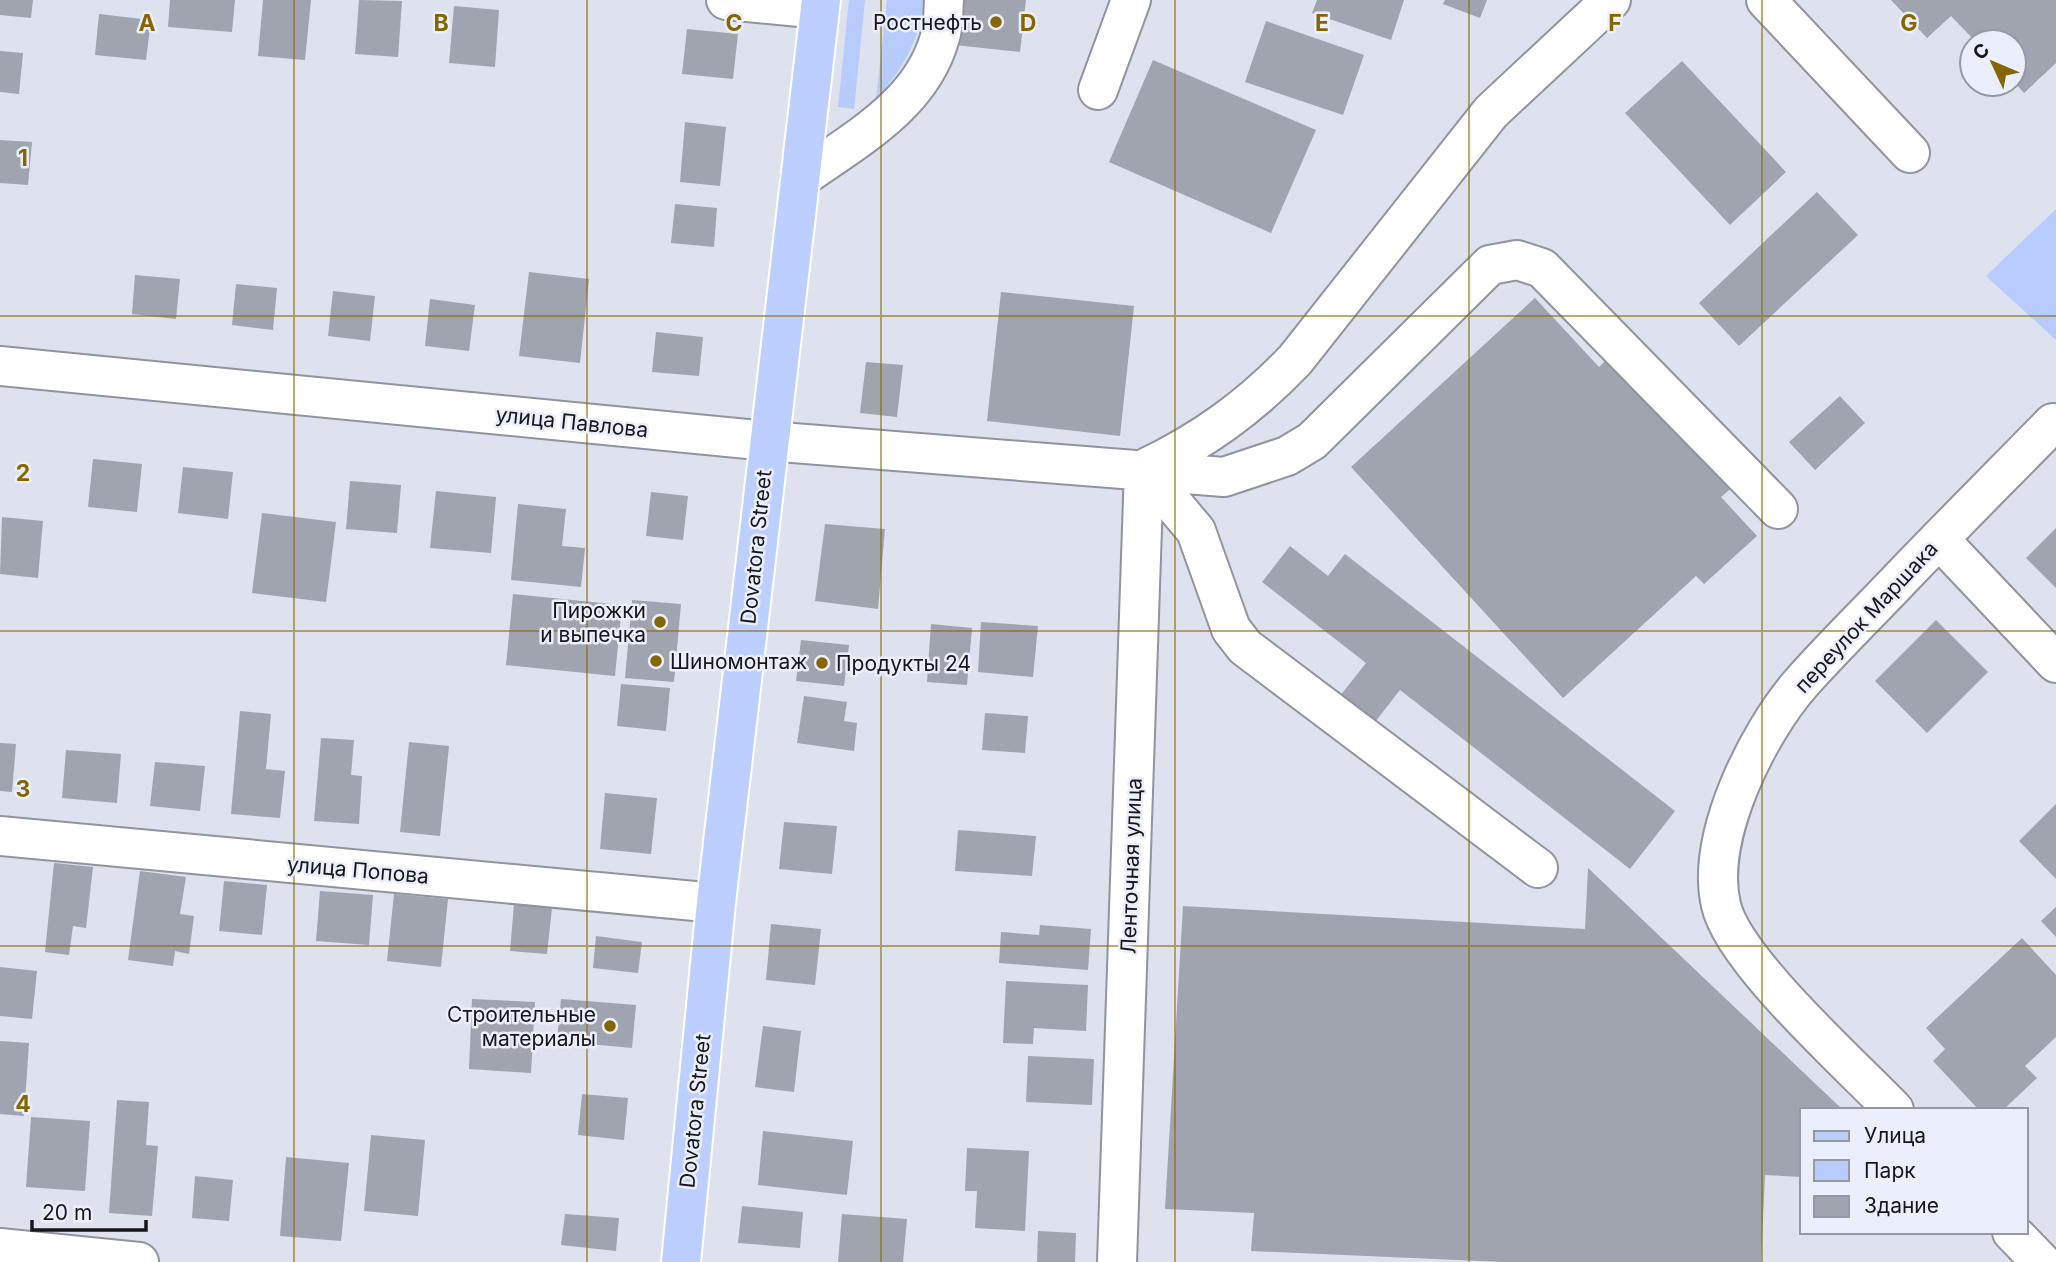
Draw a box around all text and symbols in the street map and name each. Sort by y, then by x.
text: A [138,9,156,37]
text: B [433,9,449,37]
text: C [725,9,743,37]
text: D [1020,9,1036,37]
text: E [1315,9,1329,37]
text: F [1608,9,1622,37]
text: G [1900,9,1918,37]
place label: Ростнефть [873,10,982,35]
marker: Ростнефть [988,14,1004,30]
north arrow [1958,28,2028,98]
text: С [1968,38,1994,65]
text: 1 [18,144,28,172]
street label: улица Павлова [495,402,649,442]
text: 2 [16,459,30,487]
street label: Dovatora Street [735,469,777,625]
street label: переулок Маршака [1789,536,1943,698]
place label: Пирожки и выпечка [540,598,646,647]
marker: Пирожки и выпечка [652,614,668,630]
place label: Шиномонтаж [670,649,807,674]
place label: Продукты 24 [836,651,971,676]
marker: Шиномонтаж [648,653,664,669]
marker: Продукты 24 [814,655,830,671]
text: 3 [16,775,30,803]
street label: Ленточная улица [1115,778,1147,954]
street label: улица Попова [286,851,430,889]
place label: Строительные материалы [447,1002,596,1051]
marker: Строительные материалы [602,1018,618,1034]
street label: Dovatora Street [674,1033,716,1189]
text: 4 [15,1090,31,1118]
legend [1800,1108,2028,1234]
text: Улица [1864,1123,1926,1148]
text: Парк [1864,1158,1916,1183]
scale bar [32,1188,145,1232]
text: Здание [1864,1193,1939,1218]
text: 20 m [42,1200,92,1225]

